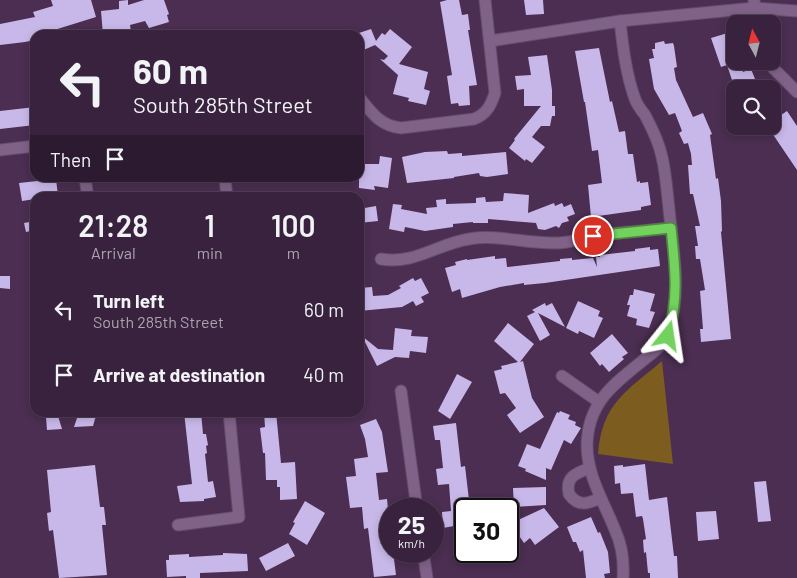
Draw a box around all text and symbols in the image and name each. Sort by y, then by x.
north arrow [726,15,781,70]
map controls [726,15,781,135]
text: 60 m [133,49,208,91]
icon: left [50,50,115,115]
button: search [726,80,781,135]
text: South 285th Street [133,91,313,117]
icon: arrive [101,145,129,173]
text: Then [50,148,91,171]
text: 21:28 [78,207,148,243]
text: 1 [204,207,215,243]
text: 100 [271,207,316,243]
pin [572,215,614,257]
icon: arrive [579,222,607,250]
text: Arrival [91,243,136,262]
text: min [197,243,223,262]
text: m [287,243,300,262]
text: Turn left [93,289,164,312]
icon: left [50,296,78,324]
text: 60 m [304,298,344,321]
position arrow [641,309,693,361]
text: South 285th Street [93,312,224,331]
icon: arrive [50,361,78,389]
text: Arrive at destination [93,363,265,386]
text: 40 m [303,363,344,386]
speed limit sign: 30 [454,498,519,563]
text: 25 [398,509,425,539]
text: km/h [398,536,425,550]

